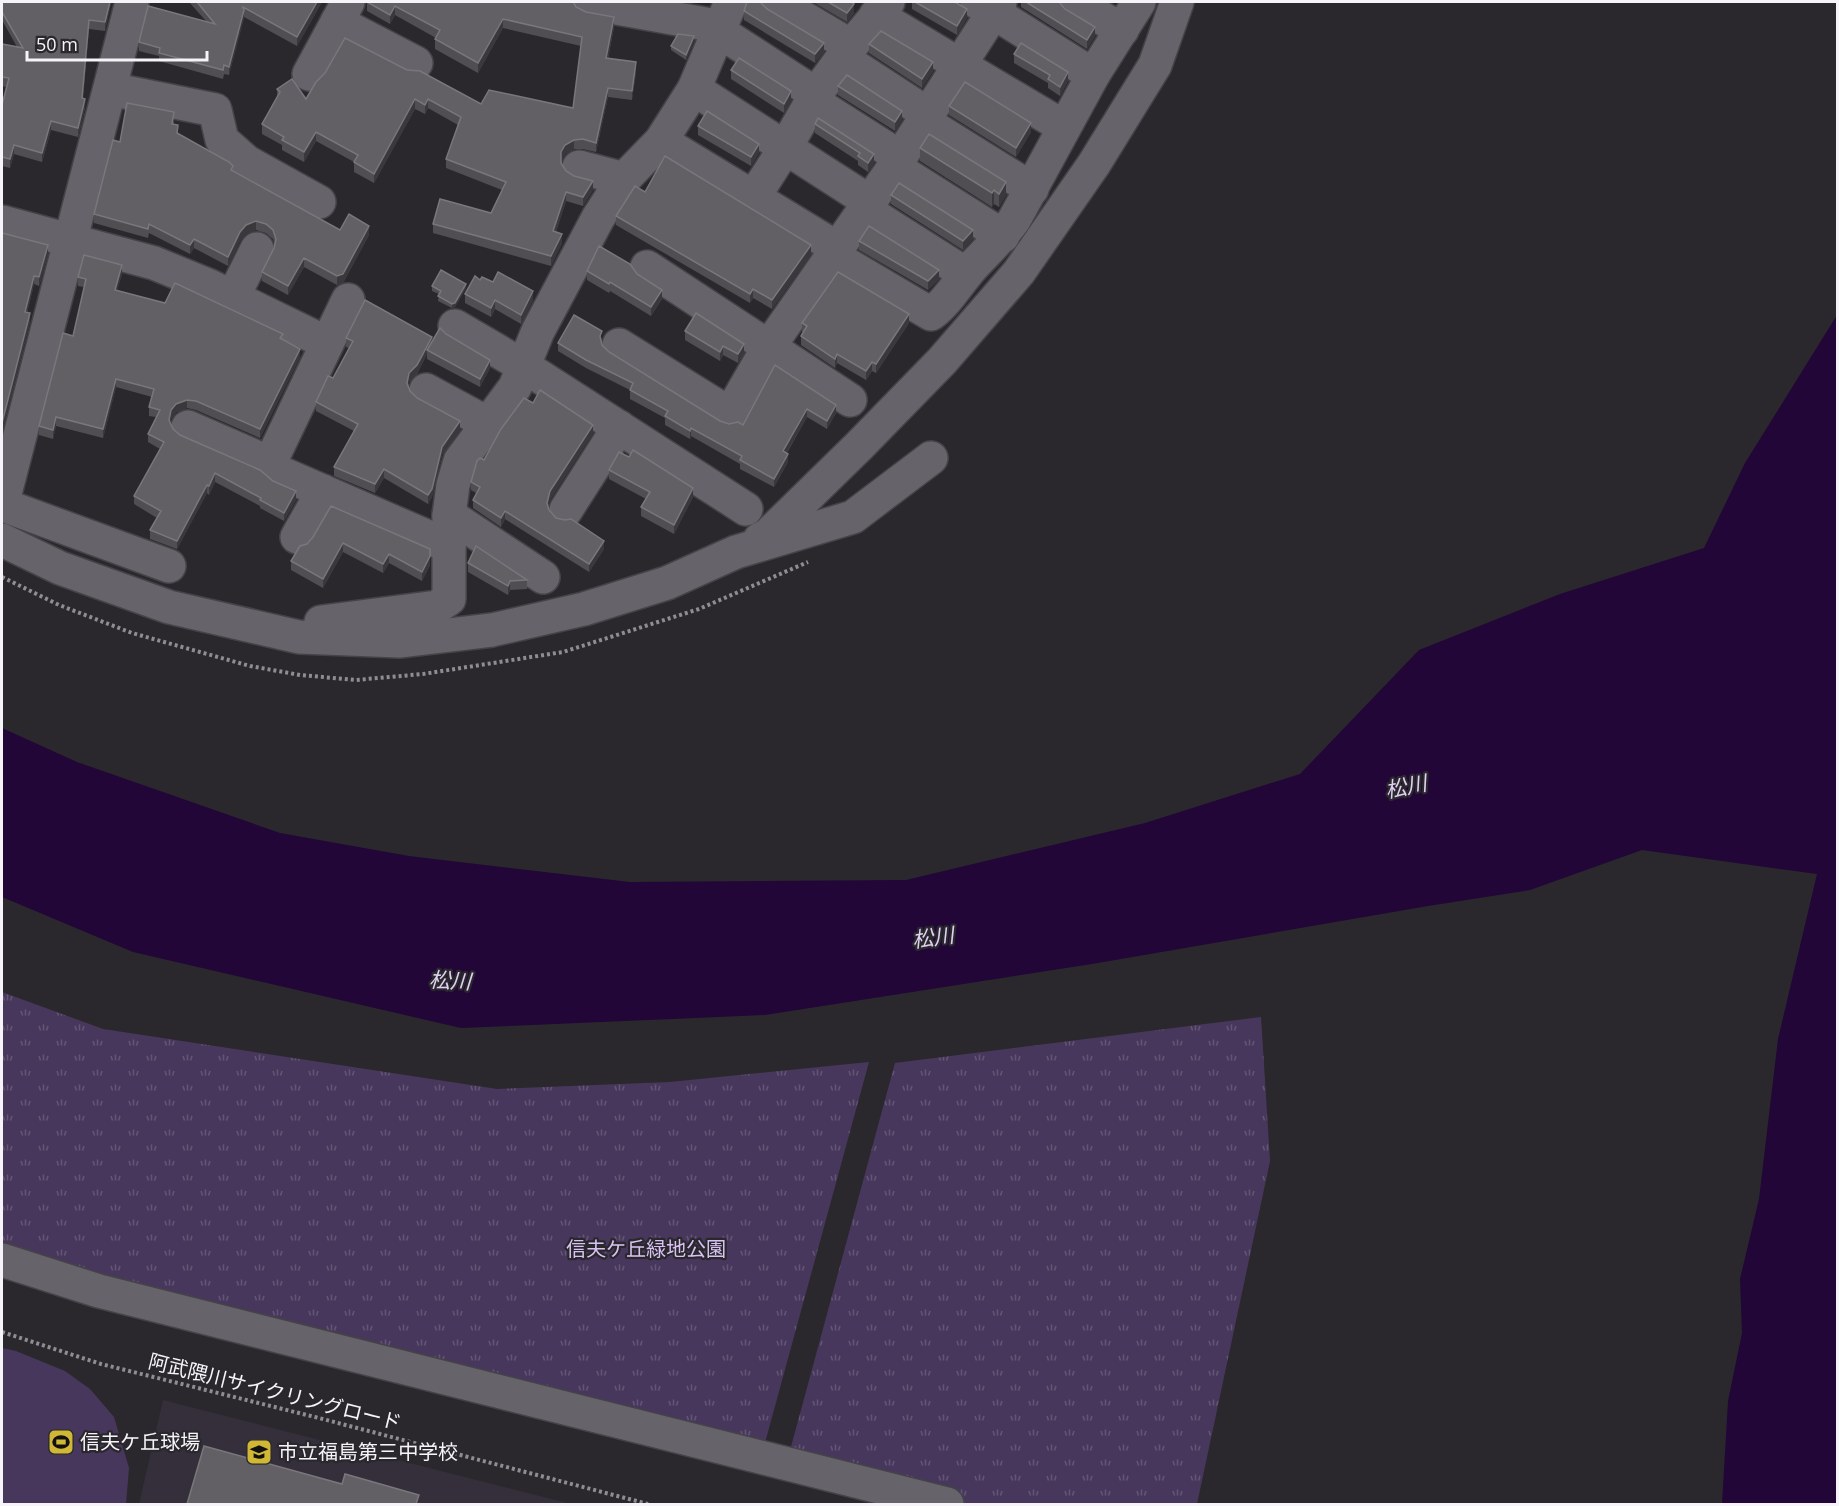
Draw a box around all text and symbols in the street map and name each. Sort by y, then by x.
scale bar [27,24,207,62]
text: 50 m [36,32,78,56]
water label: 松川 [1383,768,1431,804]
water label: 松川 [910,920,958,954]
water label: 松川 [428,965,474,995]
park label: 信夫ケ丘緑地公園 [566,1235,726,1262]
street label: 阿武隈川サイクリングロード [146,1347,404,1436]
sports icon: 信夫ケ丘球場 [46,1427,76,1457]
place label: 信夫ケ丘球場 [80,1428,200,1455]
school or university icon: 市立福島第三中学校 [244,1437,274,1467]
place label: 市立福島第三中学校 [278,1438,458,1465]

